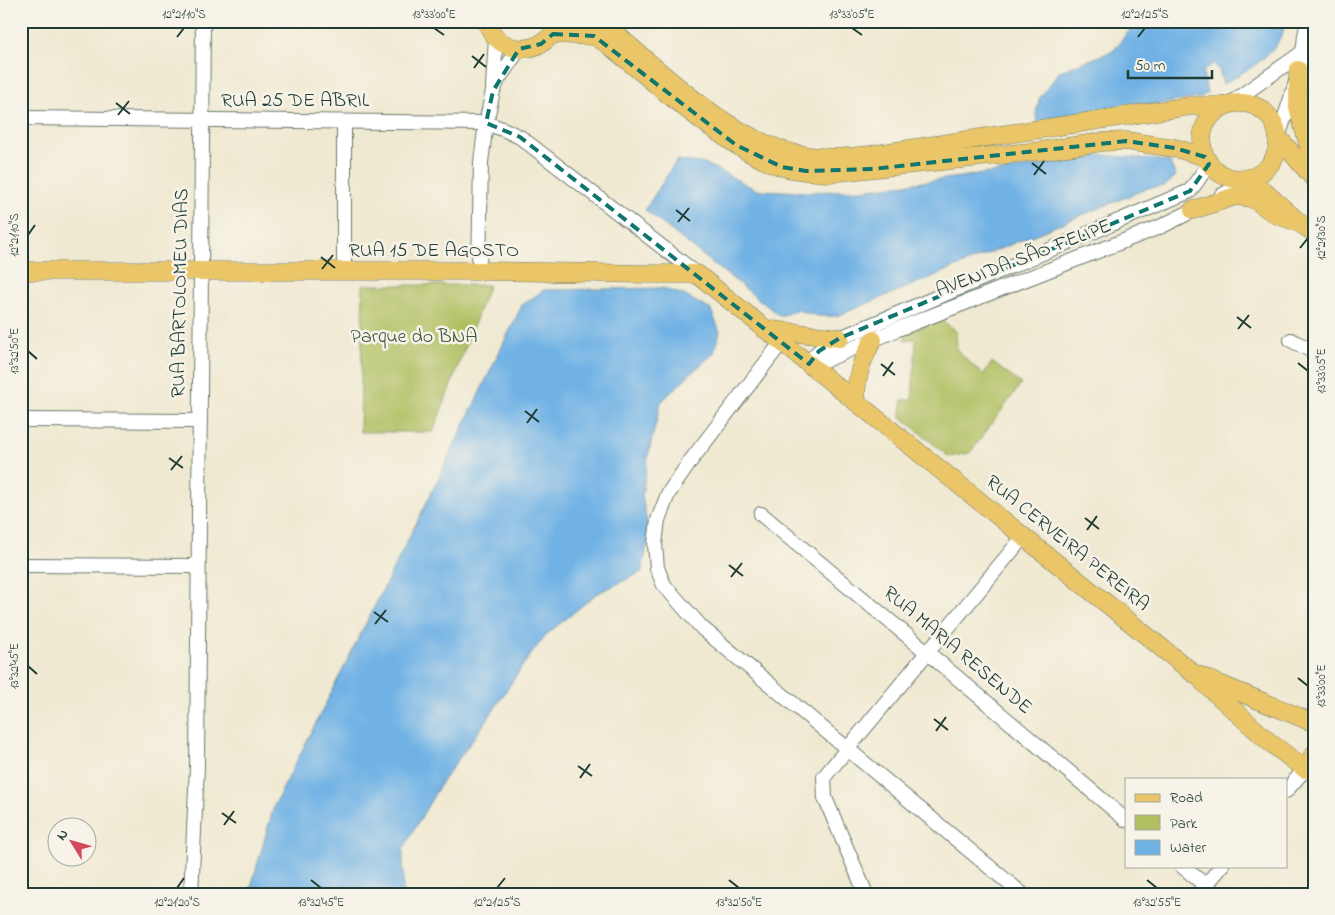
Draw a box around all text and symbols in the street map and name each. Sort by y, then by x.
text: 12°21'10"S [162,6,206,24]
text: 13°33'00"E [412,6,456,24]
text: 13°33'05"E [829,6,875,24]
text: 12°21'25"S [1121,6,1169,24]
scale bar [1128,48,1211,80]
text: 50 m [1135,55,1166,77]
street label: RUA 25 DE ABRIL [221,87,370,116]
street label: RUA BARTOLOMEU DIAS [165,188,197,398]
street label: AVENIDA SÃO FELIPE [932,212,1116,306]
text: 12°21'10"S [6,213,24,257]
text: 12°21'30"S [1313,215,1331,260]
street label: RUA 15 DE AGOSTO [349,237,519,266]
park label: Parque do BNA [351,323,477,352]
text: 13°32'50"E [6,328,24,374]
text: 13°33'05"E [1313,348,1331,394]
street label: RUA CERVEIRA PEREIRA [979,469,1155,619]
street label: RUA MARIA RESENDE [876,580,1038,722]
text: 13°32'45"E [6,643,24,689]
text: 13°33'00"E [1313,664,1331,708]
legend [1125,778,1288,868]
text: Road [1170,787,1203,809]
text: Park [1170,813,1198,835]
north arrow [48,818,98,868]
text: N [52,825,74,845]
text: Water [1170,837,1206,859]
text: 12°21'20"S [154,894,200,912]
text: 13°32'45"E [298,894,344,912]
text: 12°21'25"S [473,894,521,912]
text: 13°32'50"E [716,894,762,912]
text: 13°32'55"E [1133,894,1181,912]

